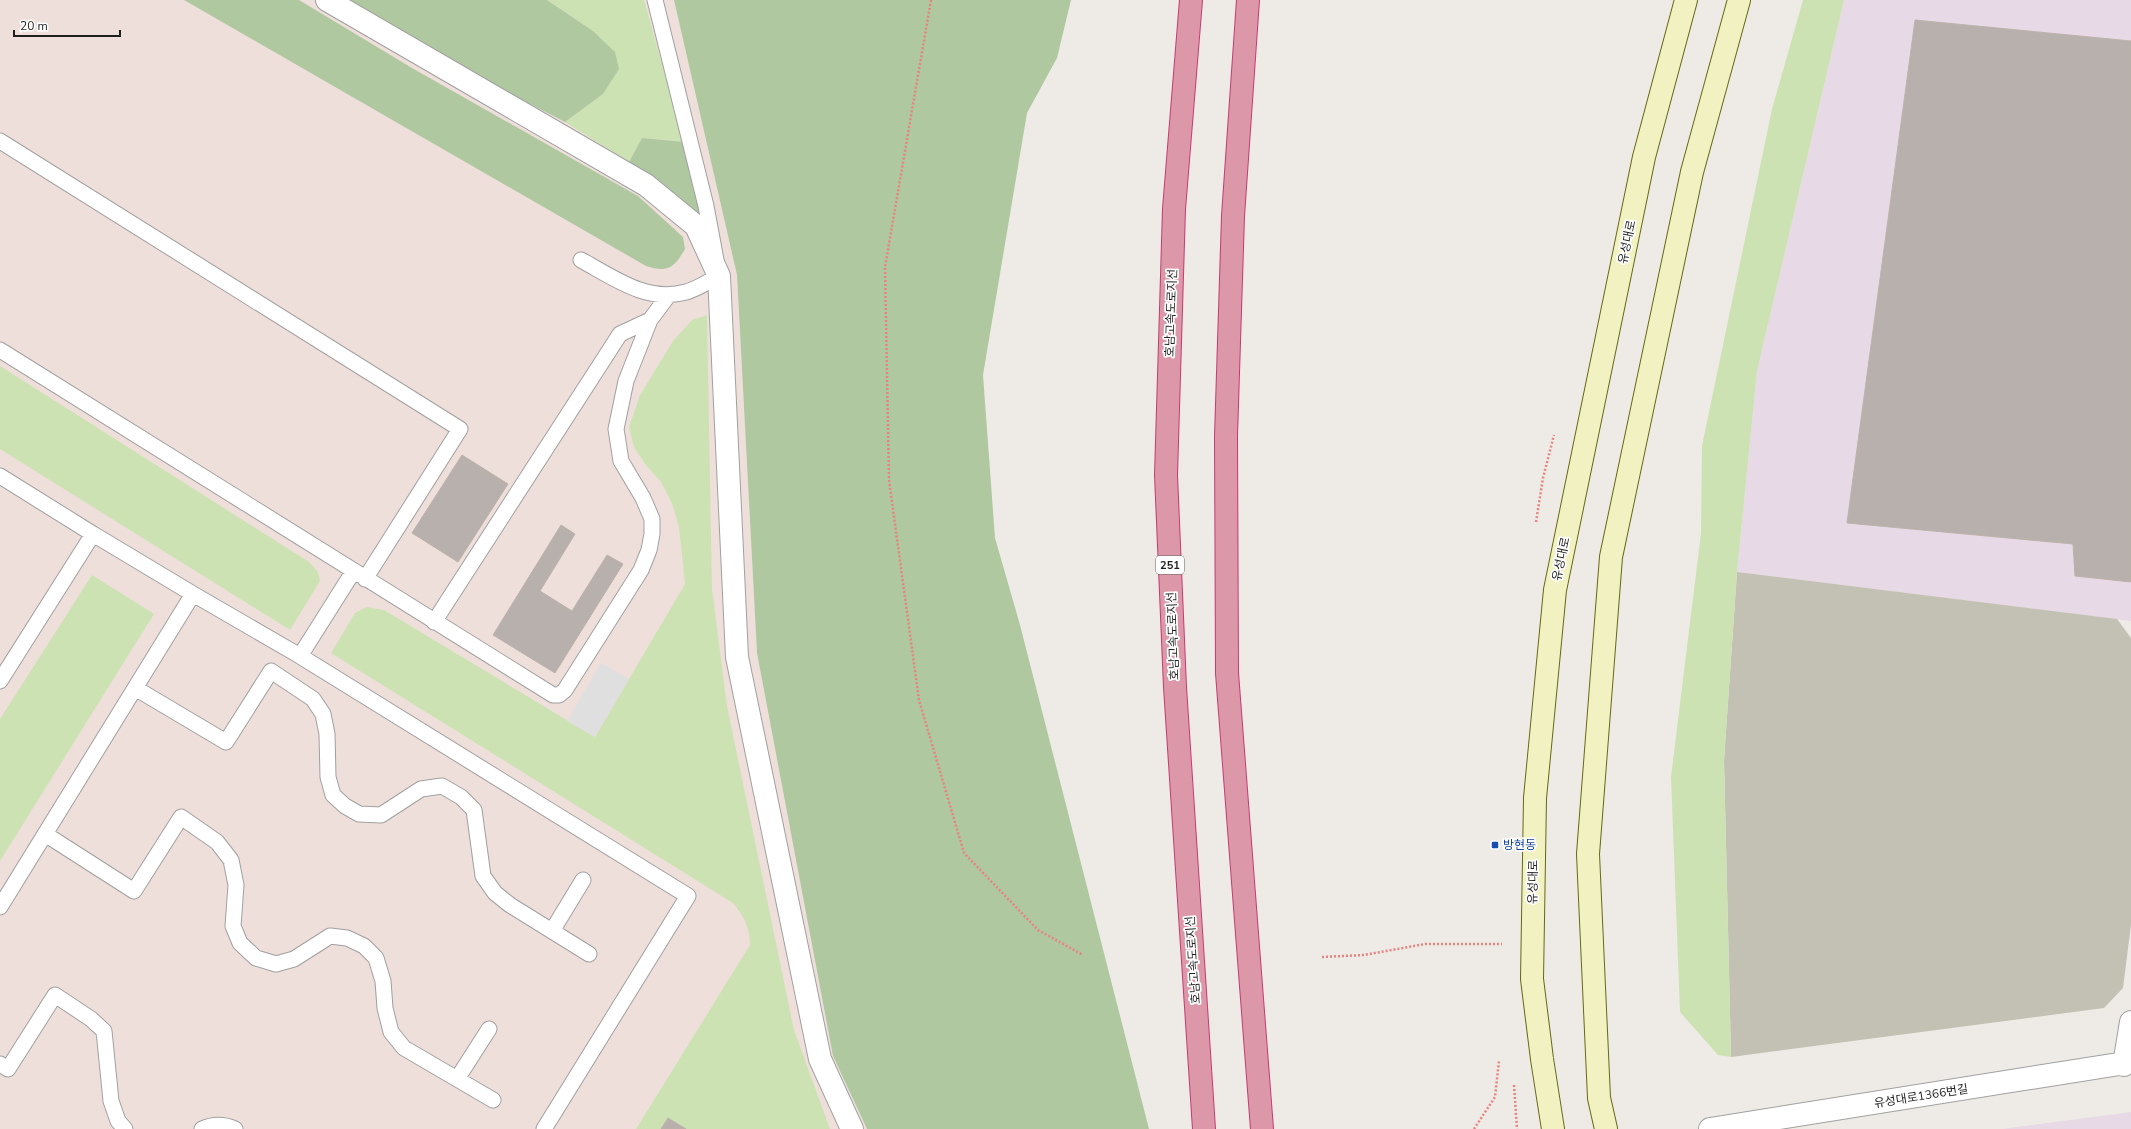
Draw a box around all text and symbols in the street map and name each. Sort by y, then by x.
scale bar [14,12,120,38]
text: 20 m [20,18,48,34]
street label: 유성대로 [1615,219,1639,265]
street label: 호남고속도로지선 [1161,269,1181,357]
street label: 유성대로 [1549,536,1573,582]
road number: 251 [1156,556,1184,574]
street label: 호남고속도로지선 [1163,592,1183,680]
place label: 방현동 [1503,837,1536,853]
marker: 방현동 [1490,840,1500,850]
street label: 유성대로 [1525,860,1541,904]
street label: 호남고속도로지선 [1182,915,1204,1005]
street label: 유성대로1366번길 [1873,1081,1969,1111]

